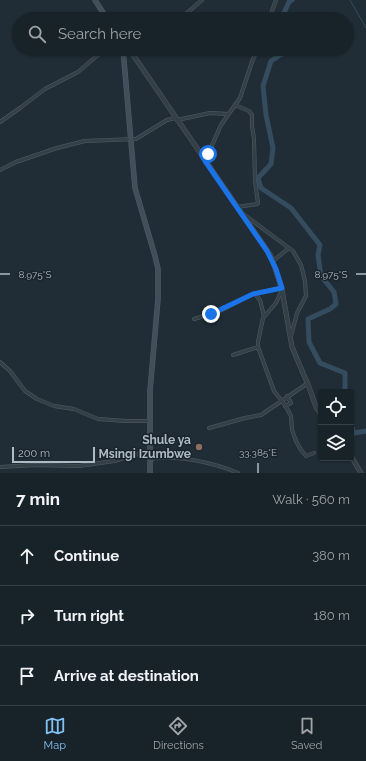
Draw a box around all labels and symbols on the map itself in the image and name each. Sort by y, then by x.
route start [199,145,217,163]
text: 8.975°S [19,269,52,280]
text: 8.975°S [315,269,348,280]
route end [202,305,220,323]
place label: Shule ya Msingi Izumbwe [99,433,191,461]
marker: Shule ya Msingi Izumbwe [194,442,204,452]
scale bar [12,445,95,464]
text: 33.385°E [239,447,277,458]

